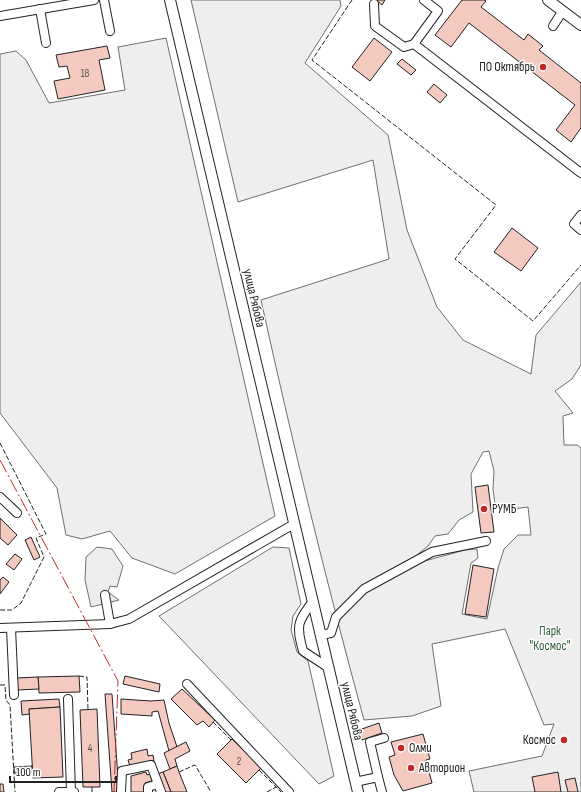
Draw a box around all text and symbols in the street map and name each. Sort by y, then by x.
place label: ПО Октябрь [479,59,535,75]
marker: ПО Октябрь [538,62,548,72]
house number: 18 [81,67,90,80]
street label: улица Рябова [240,267,268,329]
place label: РУМБ [492,501,517,517]
marker: РУМБ [479,504,489,514]
park label: Парк "Космос" [530,623,571,654]
street label: улица Рябова [338,680,366,742]
place label: Космос [523,732,556,748]
marker: Космос [559,735,569,745]
place label: Олми [409,740,432,756]
house number: 4 [88,742,93,755]
marker: Олми [396,743,406,753]
house number: 2 [237,755,242,768]
scale bar [10,758,116,784]
place label: Авторион [418,760,465,776]
marker: Авторион [406,763,416,773]
text: 100 m [16,765,41,780]

